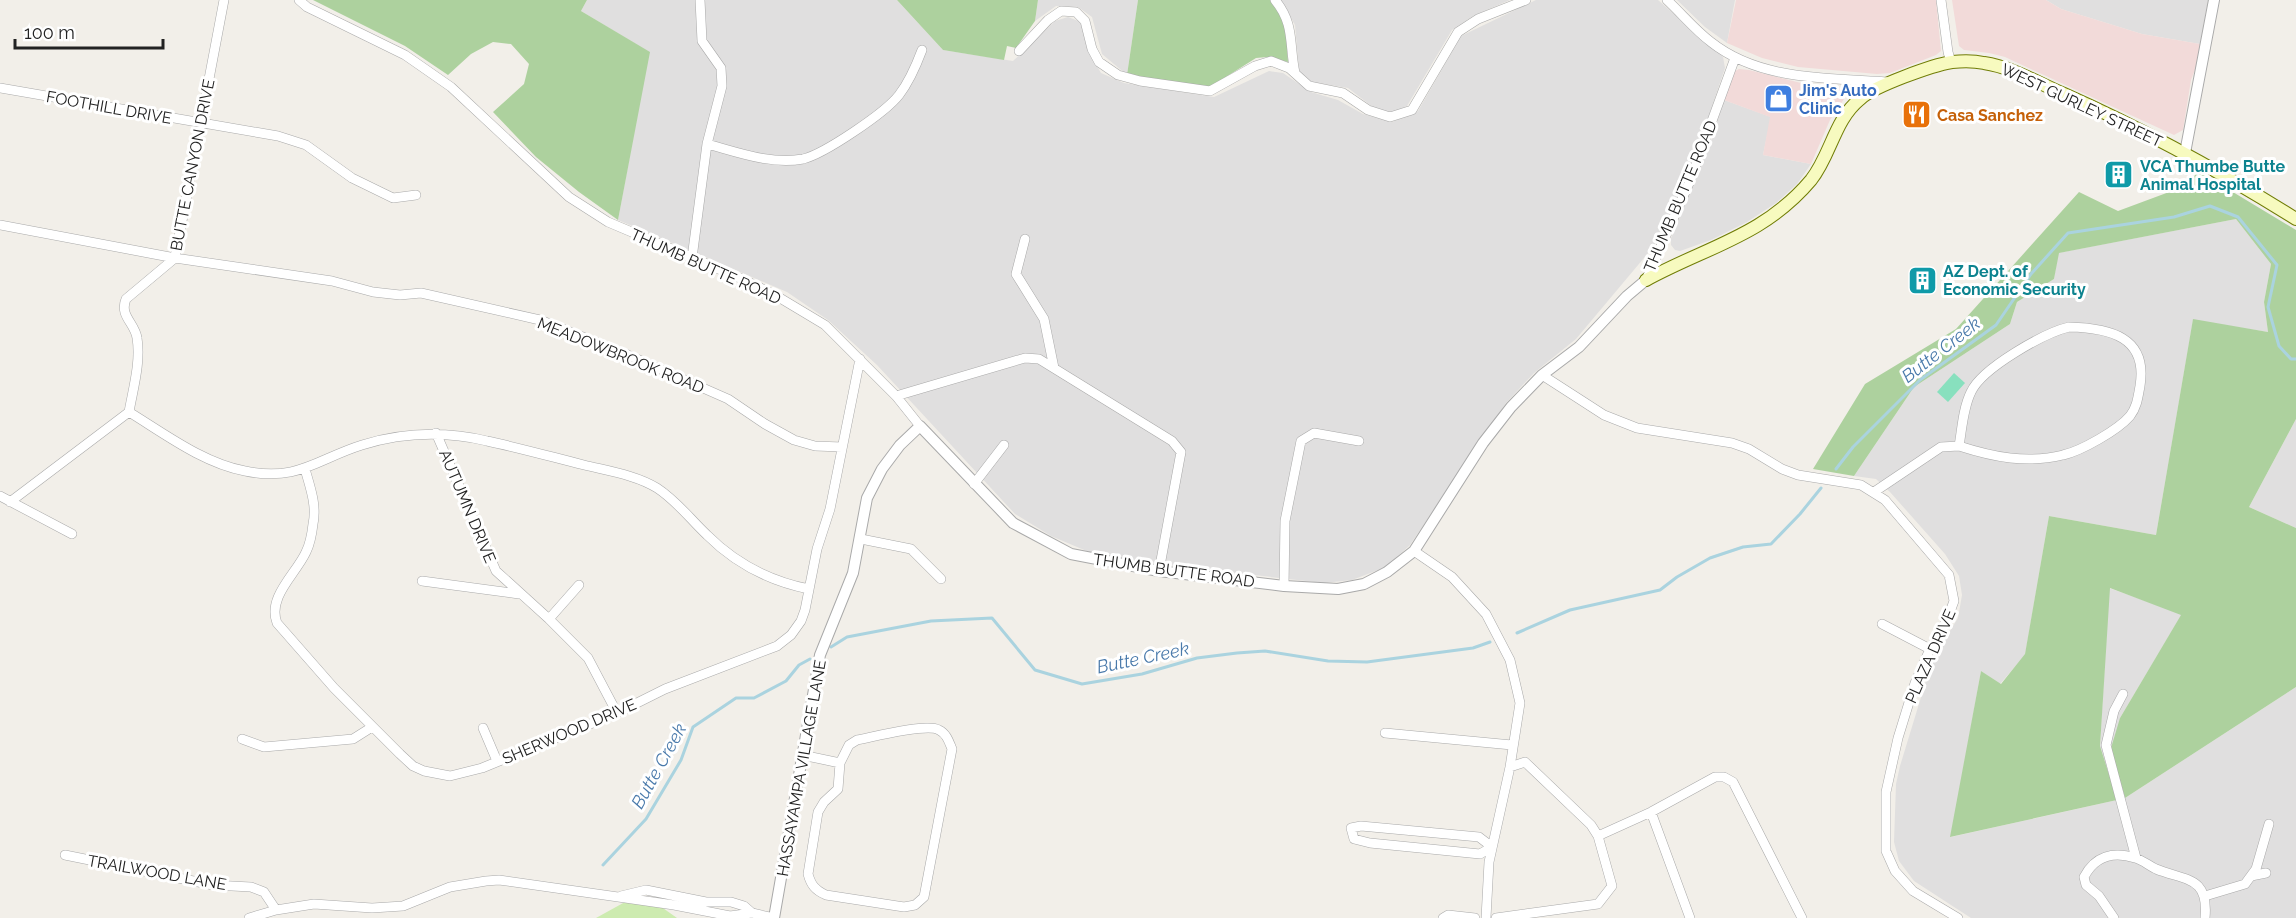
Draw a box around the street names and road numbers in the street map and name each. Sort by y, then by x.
street label: WEST GURLEY STREET [1998,60,2166,151]
street label: BUTTE CANYON DRIVE [167,77,219,253]
street label: FOOTHILL DRIVE [45,87,173,128]
street label: THUMB BUTTE ROAD [1640,118,1721,275]
street label: THUMB BUTTE ROAD [628,225,784,308]
street label: MEADOWBROOK ROAD [535,313,707,398]
street label: AUTUMN DRIVE [435,447,500,566]
street label: THUMB BUTTE ROAD [1092,550,1256,591]
street label: PLAZA DRIVE [1901,606,1960,706]
street label: HASSAYAMPA VILLAGE LANE [773,658,830,878]
street label: SHERWOOD DRIVE [499,695,639,768]
street label: TRAILWOOD LANE [86,851,228,894]

